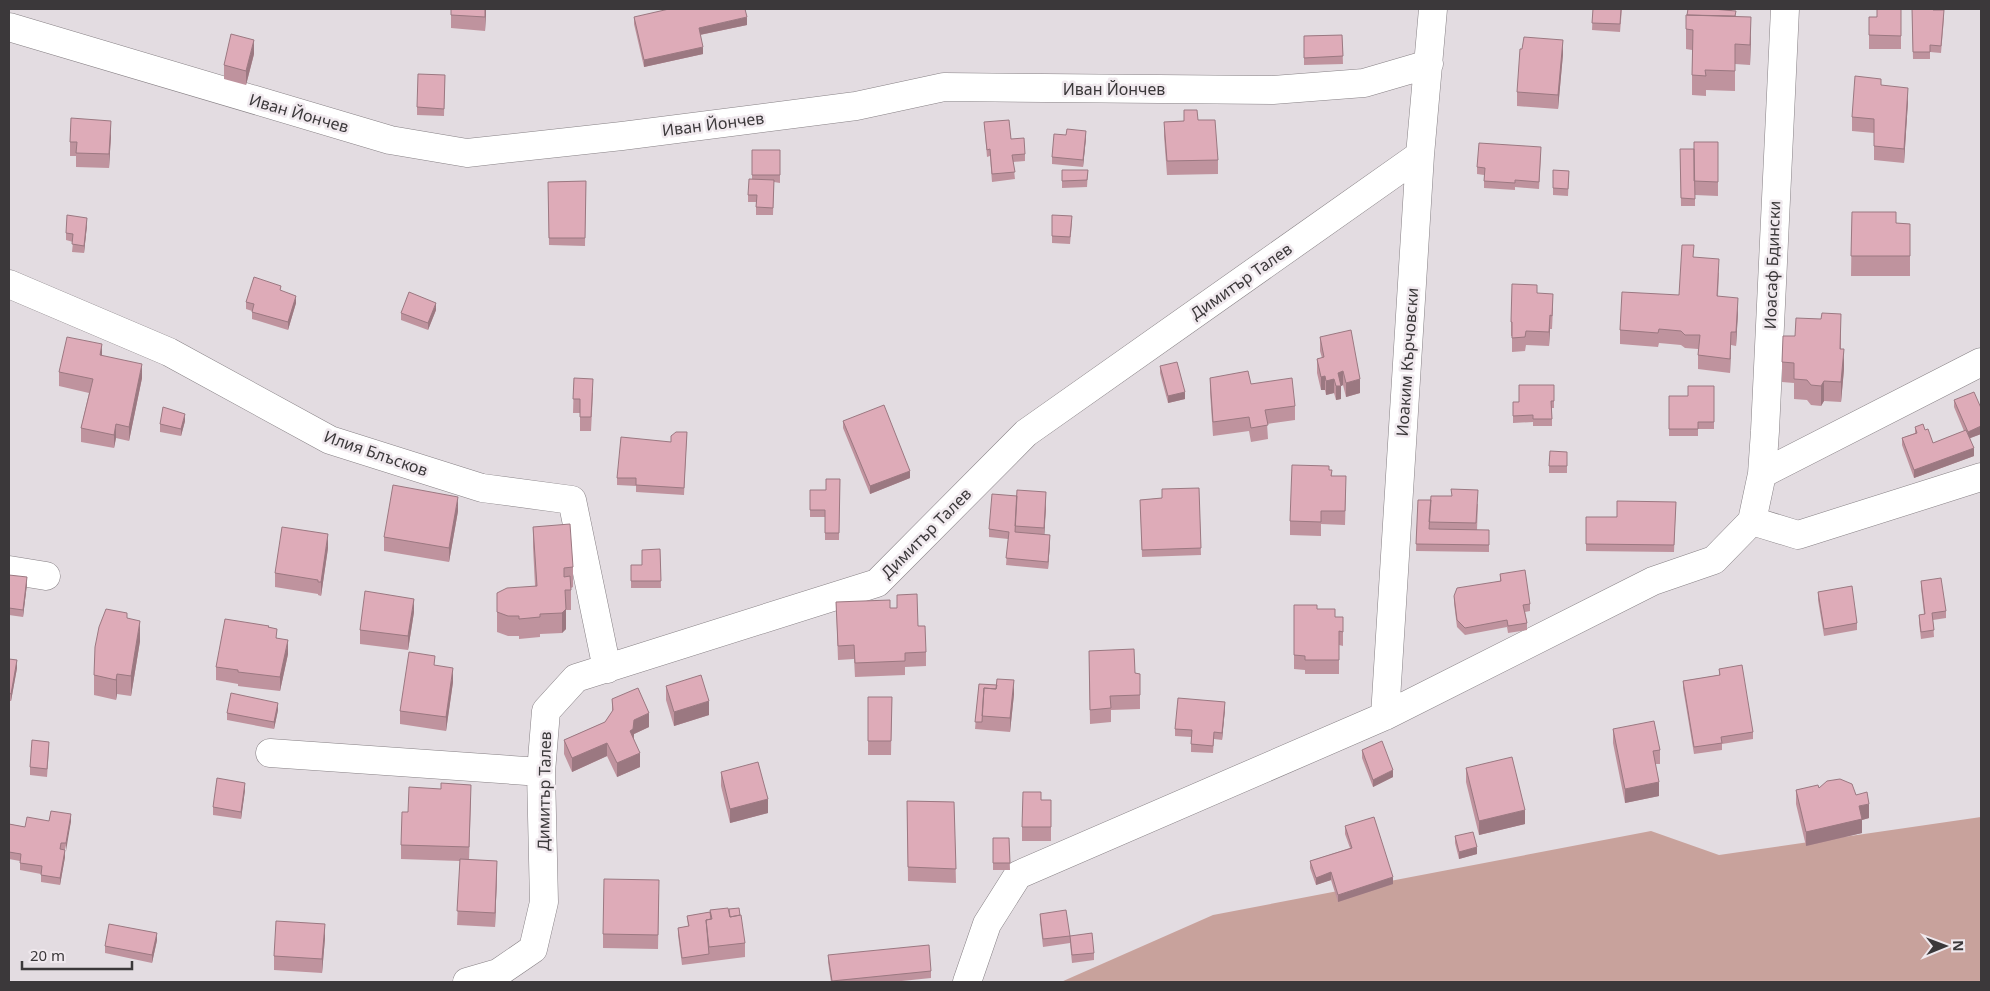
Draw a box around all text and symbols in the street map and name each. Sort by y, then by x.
street label: Иван Йончев [1063,78,1165,100]
street label: Иван Йончев [247,88,351,138]
street label: Иван Йончев [661,107,765,141]
street label: Иоасаф Бдински [1759,200,1785,330]
street label: Димитър Талев [1186,238,1296,324]
street label: Иоаким Кърчовски [1391,287,1423,437]
street label: Илия Блъсков [321,425,431,481]
street label: Димитър Талев [876,483,976,583]
street label: Димитър Талев [532,731,556,851]
north arrow [1920,921,1970,971]
scale bar [22,938,132,970]
text: N [1949,940,1968,952]
text: 20 m [30,945,65,965]

